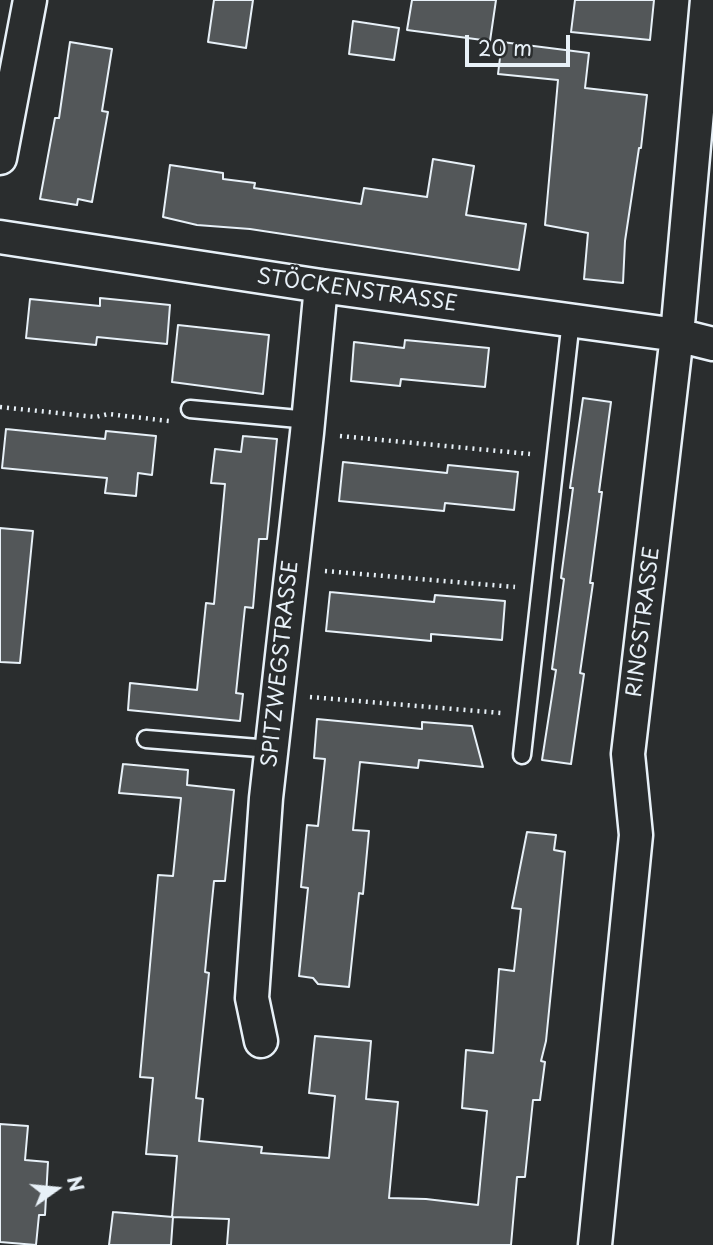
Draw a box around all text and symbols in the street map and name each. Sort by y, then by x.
scale bar [468,21,573,65]
text: 20 m [478,31,532,63]
street label: STÖCKENSTRASSE [255,264,459,318]
street label: RINGSTRASSE [622,545,666,699]
street label: SPITZWEGSTRASSE [258,559,304,769]
north arrow [21,1154,91,1224]
text: N [61,1173,92,1194]

